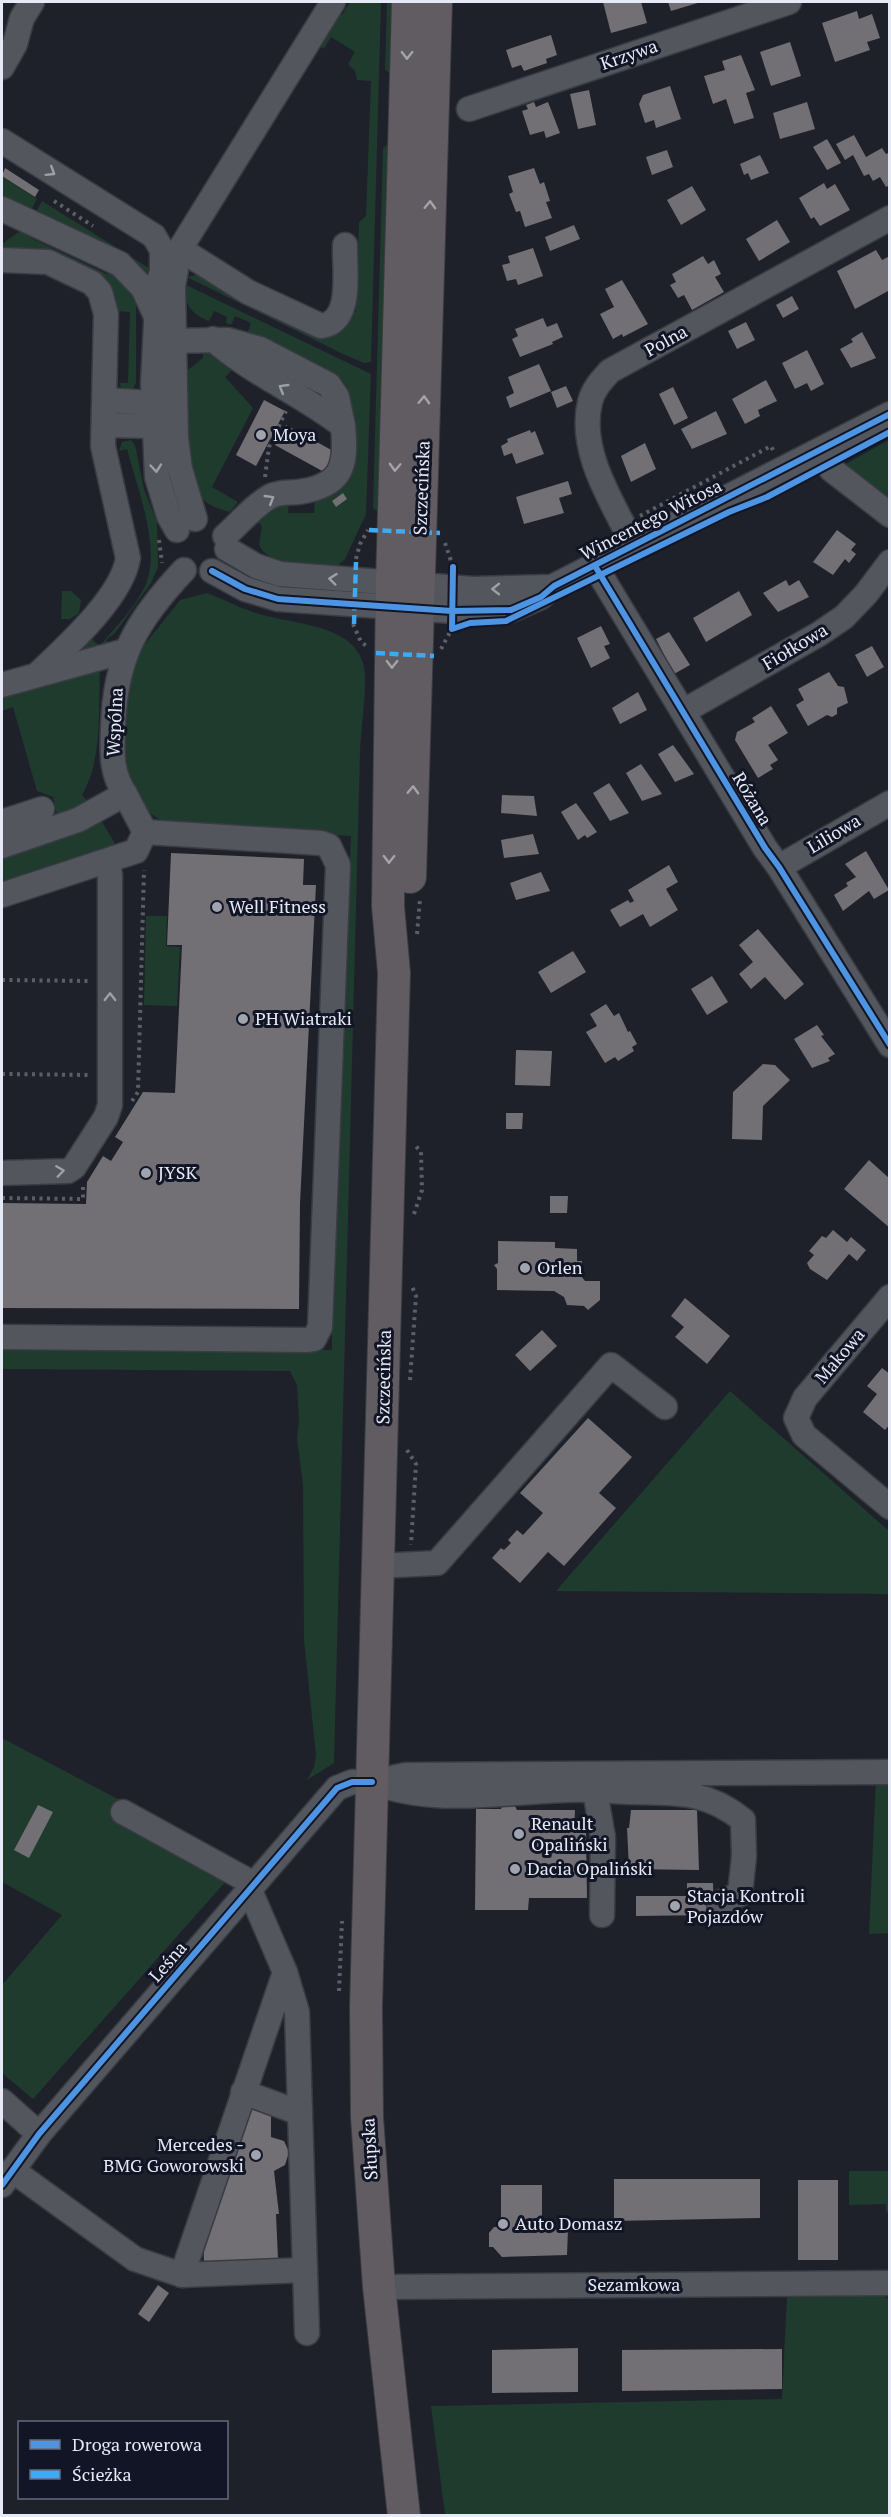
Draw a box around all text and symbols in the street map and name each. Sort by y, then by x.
street label: Krzywa [597,33,660,75]
one-way arrow [401,50,413,59]
one-way arrow [45,164,55,176]
one-way arrow [423,201,436,210]
street label: Polna [640,319,691,362]
one-way arrow [279,384,289,396]
one-way arrow [418,396,430,405]
place label: Moya [273,422,316,446]
marker: Moya [254,428,268,442]
street label: Szczecińska [407,440,435,536]
one-way arrow [149,463,162,473]
one-way arrow [389,463,402,472]
street label: Wincentego Witosa [576,473,725,565]
one-way arrow [263,495,274,506]
one-way arrow [329,573,338,586]
one-way arrow [491,583,500,595]
street label: Fiołkowa [757,617,832,675]
one-way arrow [386,660,398,669]
street label: Wspólna [100,687,128,757]
street label: Różana [727,767,778,830]
one-way arrow [406,785,419,794]
street label: Liliowa [802,808,865,858]
one-way arrow [383,855,395,864]
place label: Well Fitness [229,894,326,918]
marker: Well Fitness [210,900,224,914]
one-way arrow [104,993,116,1002]
place label: PH Wiatraki [255,1006,352,1030]
marker: PH Wiatraki [236,1012,250,1026]
place label: JYSK [158,1160,197,1184]
one-way arrow [55,1165,64,1177]
marker: JYSK [139,1166,153,1180]
place label: Orlen [537,1255,583,1279]
marker: Orlen [518,1261,532,1275]
street label: Makowa [809,1322,870,1388]
street label: Szczecińska [370,1329,396,1424]
place label: Renault Opaliński [531,1811,608,1856]
marker: Renault Opaliński [512,1827,526,1841]
place label: Dacia Opaliński [527,1856,653,1880]
marker: Dacia Opaliński [508,1862,522,1876]
place label: Stacja Kontroli Pojazdów [687,1883,805,1928]
marker: Stacja Kontroli Pojazdów [668,1899,682,1913]
street label: Leśna [143,1936,192,1987]
street label: Słupska [355,2117,383,2181]
place label: Mercedes - BMG Goworowski [103,2132,244,2177]
marker: Mercedes - BMG Goworowski [249,2148,263,2162]
place label: Auto Domasz [515,2211,623,2235]
marker: Auto Domasz [496,2217,510,2231]
street label: Sezamkowa [588,2272,680,2296]
legend [18,2421,228,2499]
text: Droga rowerowa [72,2432,202,2456]
text: Ścieżka [72,2462,131,2486]

